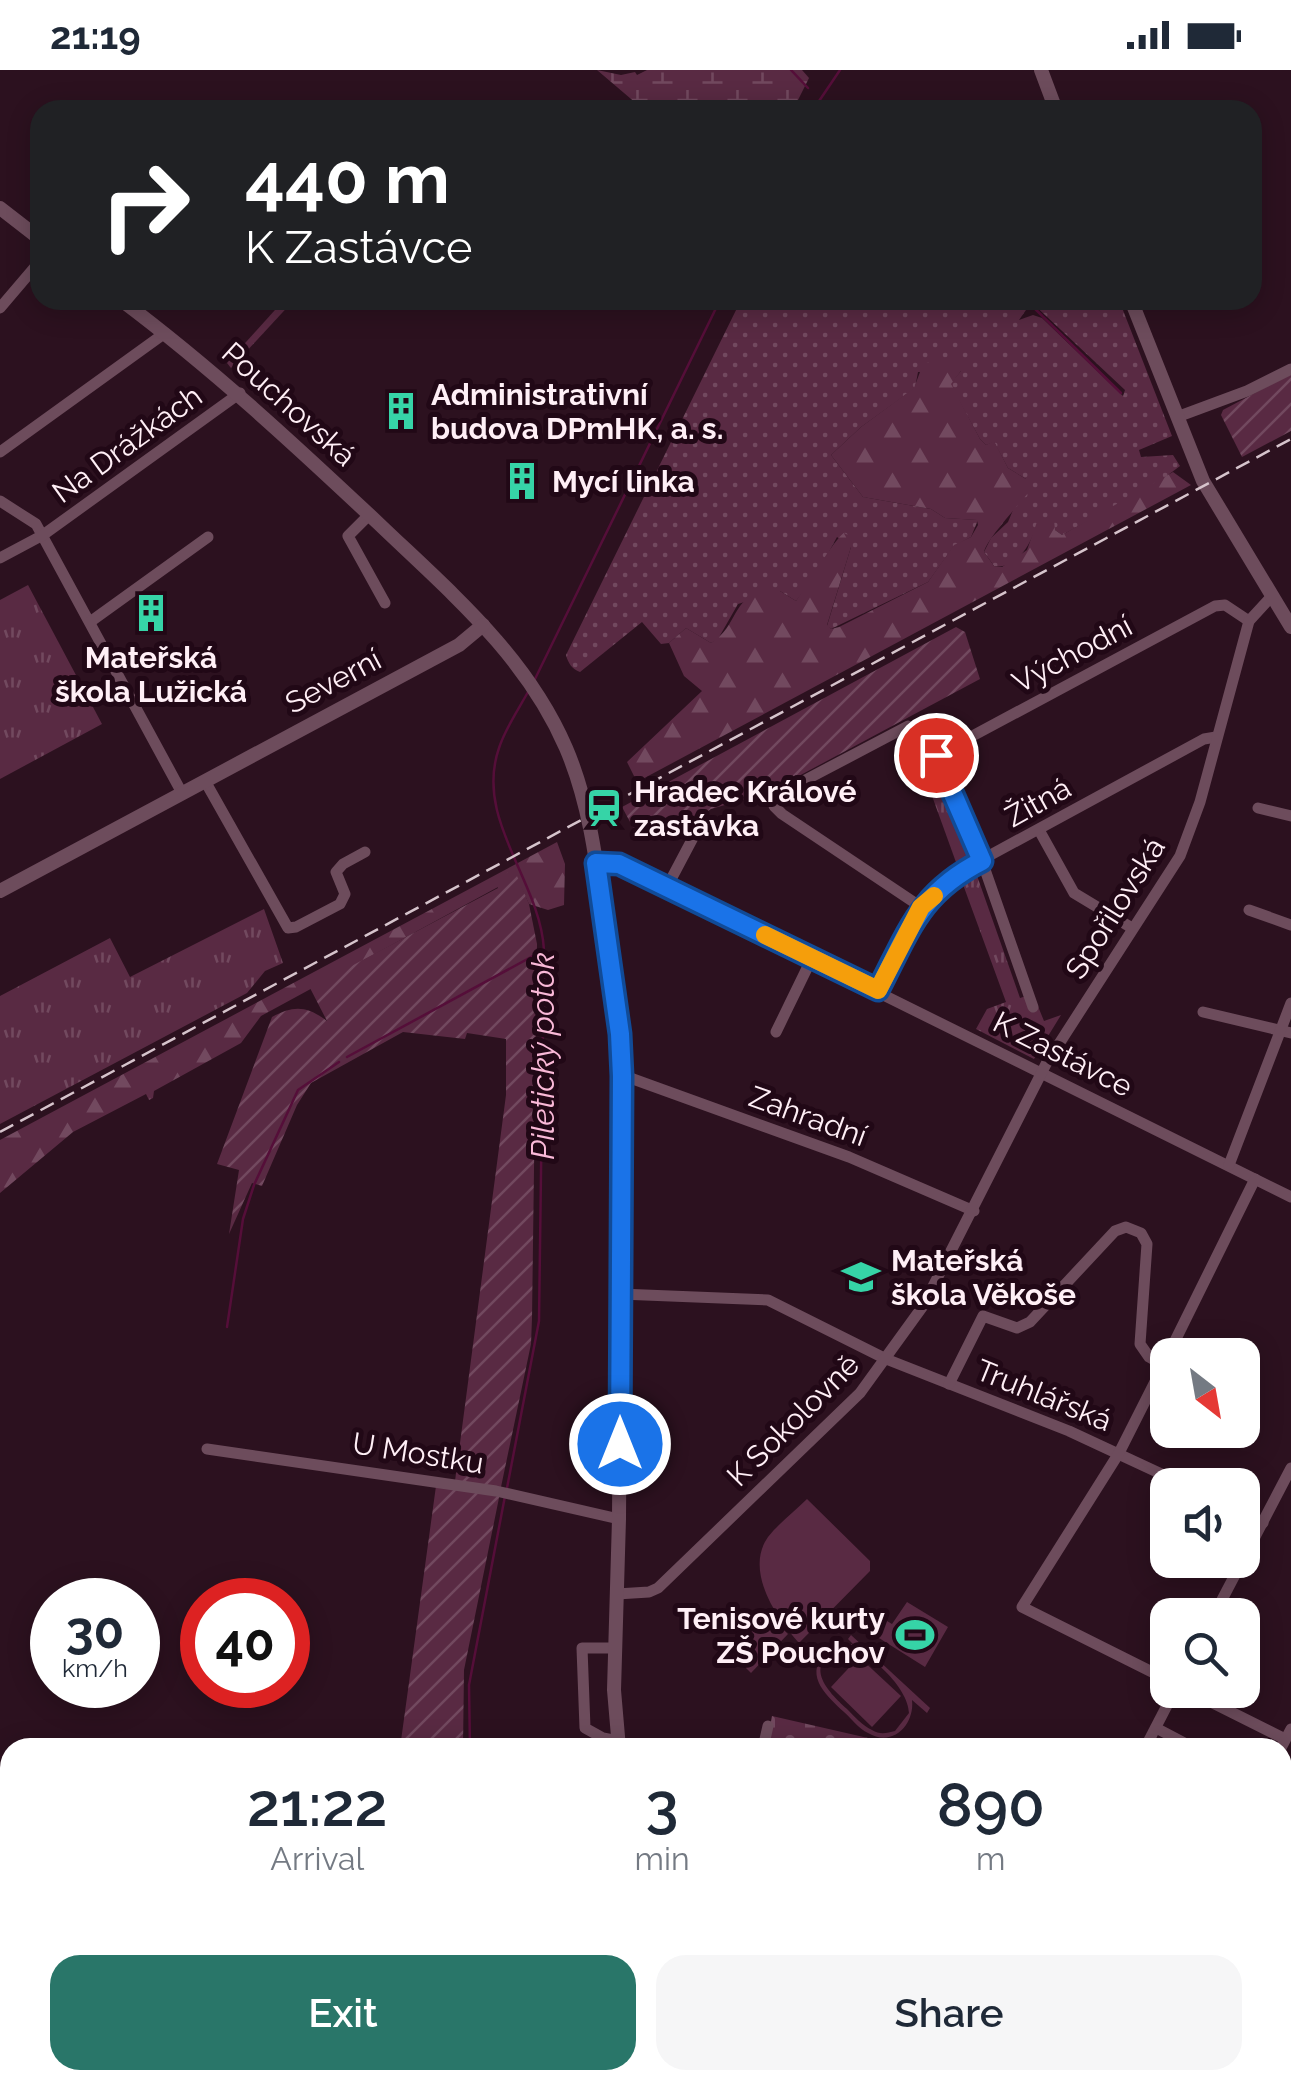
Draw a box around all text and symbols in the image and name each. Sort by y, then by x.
text: 21:19 [50,13,141,58]
text: 440 m [245,137,450,219]
icon: right [80,140,210,270]
text: K Zastávce [245,221,472,274]
street label: Pouchovská [215,335,363,473]
place label: Administrativní budova DPmHK, a. s. [431,377,723,446]
street label: Na Drážkách [45,378,209,510]
building icon: Administrativní budova DPmHK, a. s. [380,390,422,432]
building icon: Mycí linka [501,460,543,502]
place label: Mycí linka [552,464,695,499]
building icon: Mateřská škola Lužická [130,592,172,634]
street label: Východní [1006,608,1138,700]
place label: Mateřská škola Lužická [55,640,247,709]
street label: Severní [279,641,387,721]
pin [894,713,979,798]
icon: arrive [909,728,964,783]
street label: Žitná [999,770,1077,834]
place label: Hradec Králové zastávka [634,774,856,843]
station icon: Hradec Králové zastávka [583,787,625,829]
street label: Spořilovská [1058,831,1172,985]
water label: Piletický potok [524,952,561,1160]
street label: K Zastávce [988,1004,1138,1104]
street label: Zahradní [745,1079,872,1154]
place label: Mateřská škola Věkoše [891,1243,1076,1312]
school or university icon: Mateřská škola Věkoše [840,1256,882,1298]
north arrow [1150,1338,1260,1448]
map controls [1150,1338,1260,1708]
street label: K Sokolovně [720,1347,866,1493]
street label: Truhlářská [971,1352,1117,1438]
position arrow [568,1392,672,1496]
street label: U Mostku [350,1425,486,1481]
button: sound [1150,1468,1260,1578]
speed limit sign: 40 [180,1578,310,1708]
button: search [1150,1598,1260,1708]
text: 30 [66,1601,124,1660]
place label: Tenisové kurty ZŠ Pouchov [677,1601,885,1670]
sports icon: Tenisové kurty ZŠ Pouchov [894,1614,936,1656]
text: km/h [62,1653,128,1683]
text: 21:22 [247,1770,388,1840]
text: 3 [646,1770,679,1840]
text: 890 [937,1770,1045,1840]
text: Arrival [270,1840,364,1877]
text: min [635,1840,690,1877]
text: m [976,1840,1005,1877]
button: Exit [50,1955,636,2070]
button: Share [656,1955,1242,2070]

